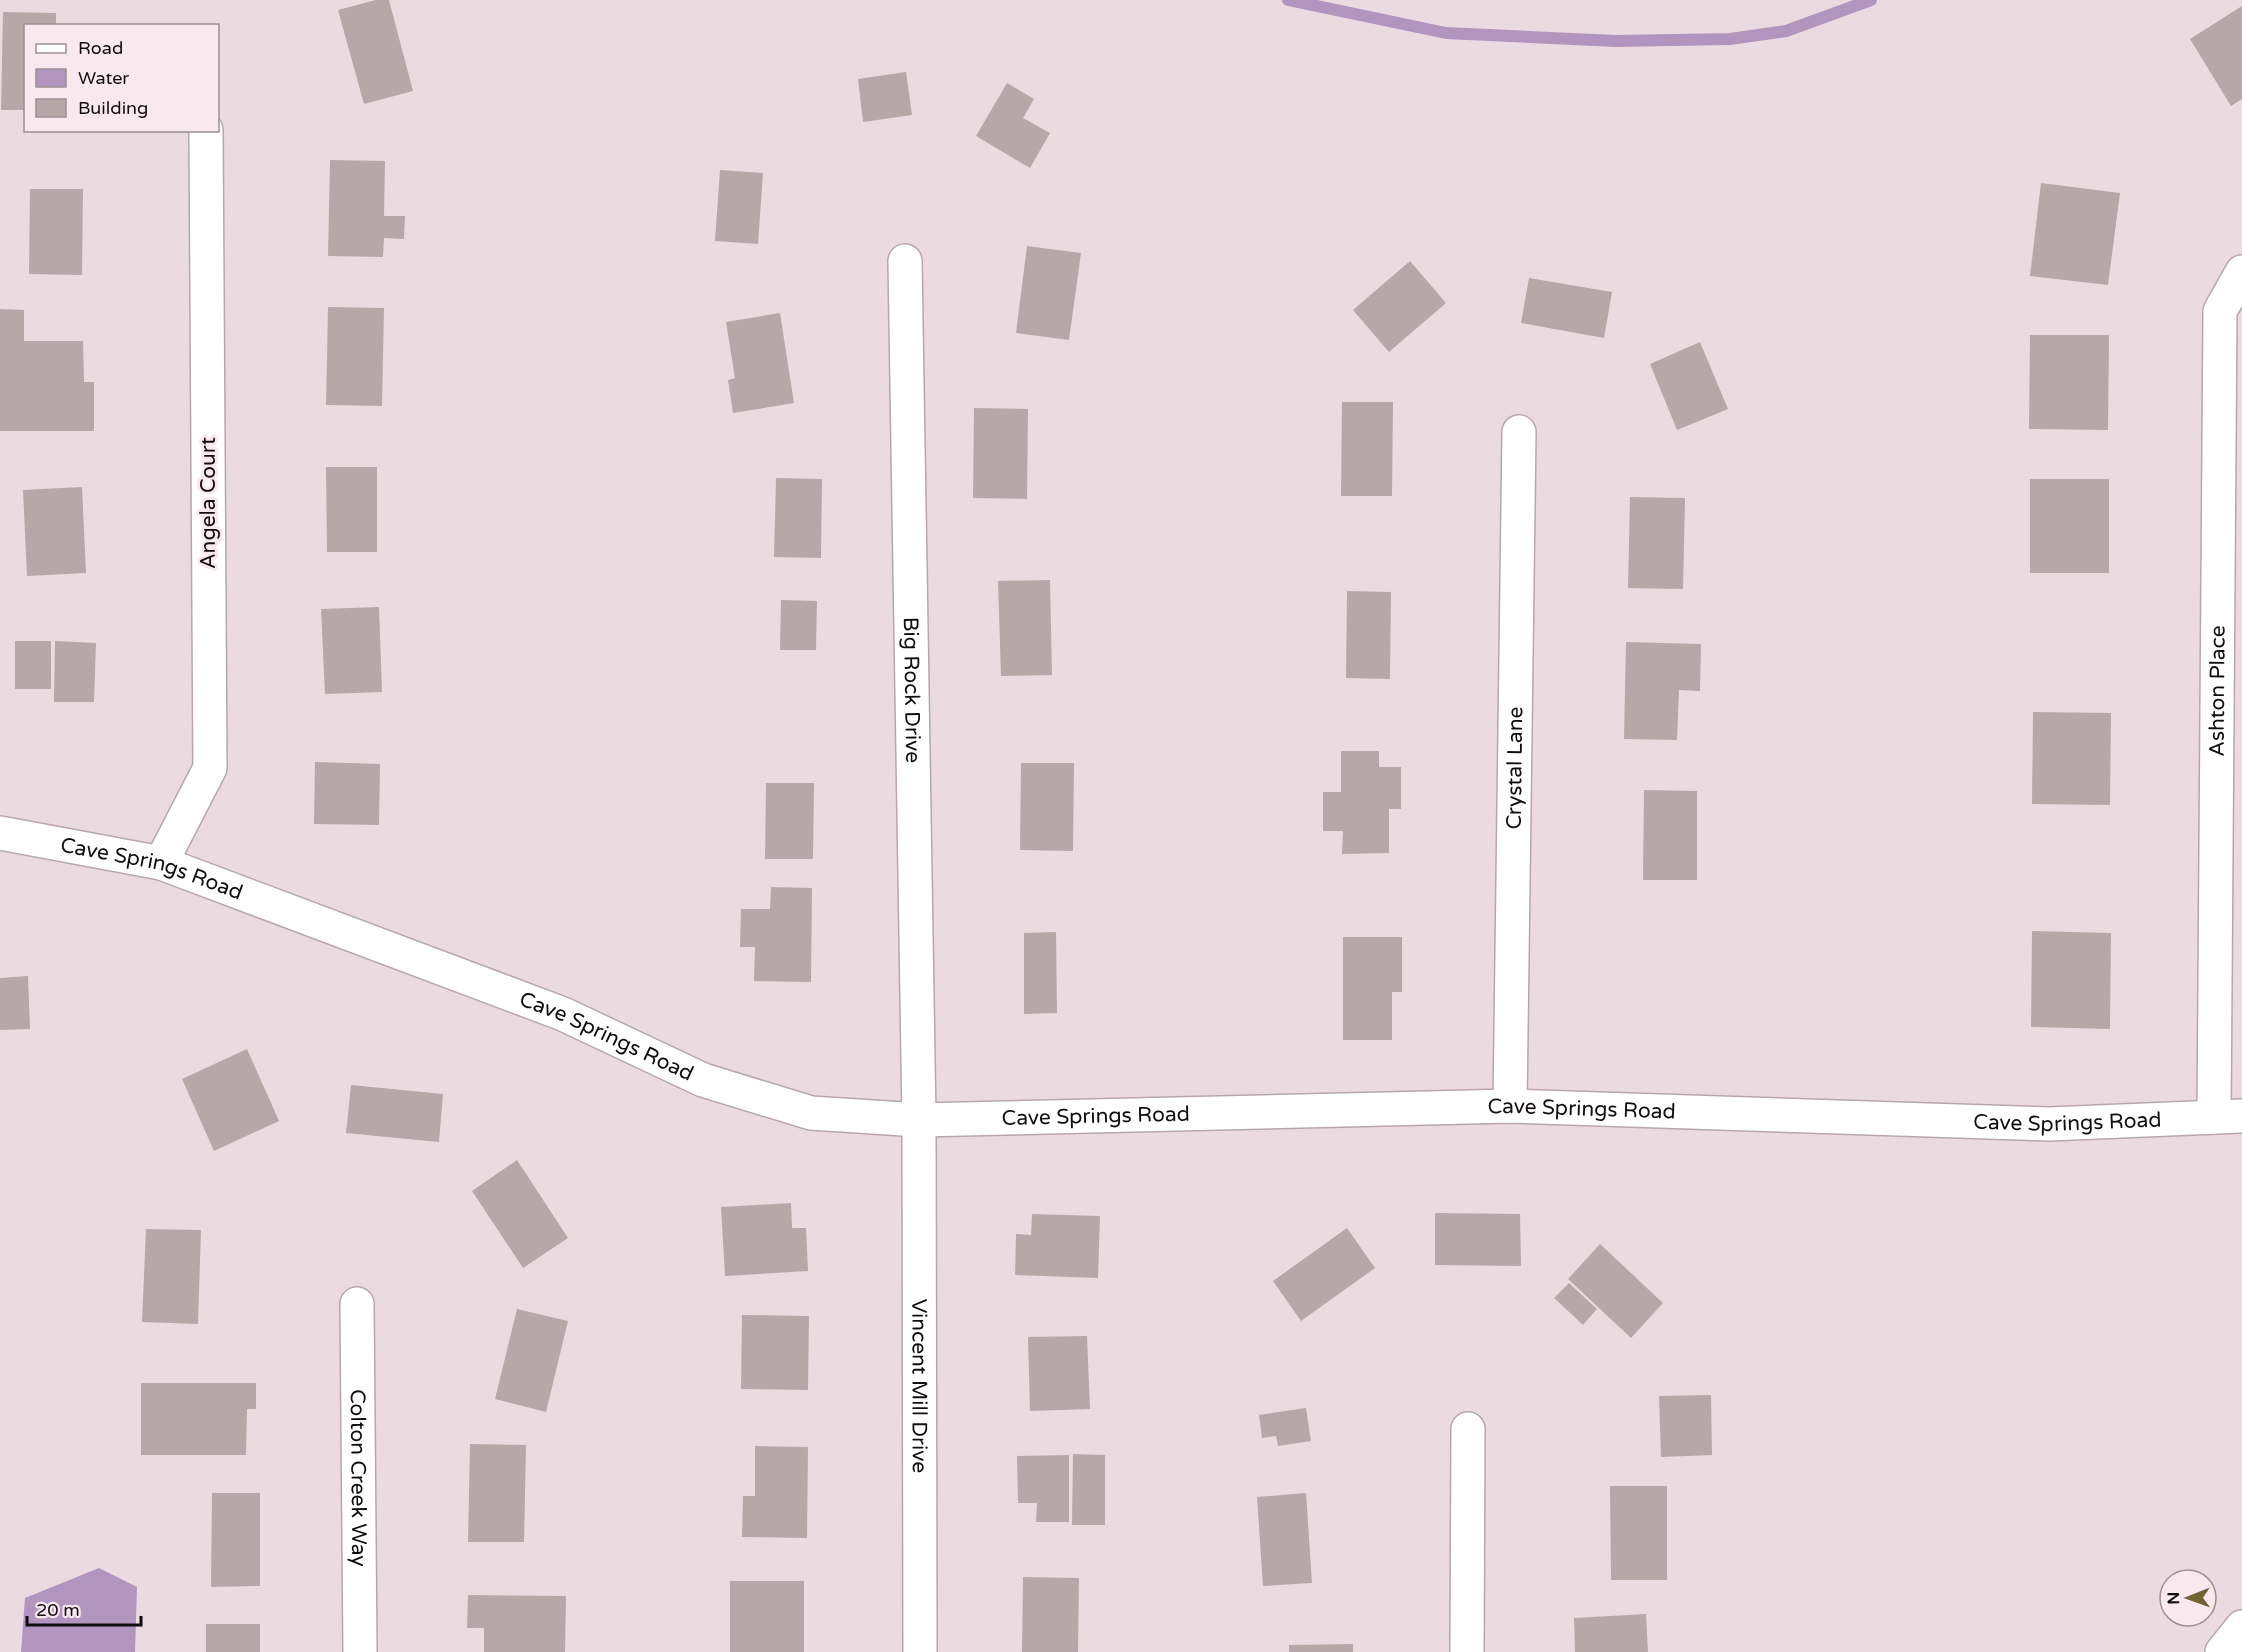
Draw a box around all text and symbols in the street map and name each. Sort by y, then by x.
legend [24,24,219,132]
text: Road [78,37,123,59]
text: Water [78,67,129,89]
text: Building [78,97,148,119]
street label: Angela Court [196,437,221,569]
street label: Big Rock Drive [898,617,926,763]
street label: Ashton Place [2204,625,2230,757]
street label: Crystal Lane [1501,706,1528,830]
street label: Cave Springs Road [58,832,246,905]
street label: Cave Springs Road [516,986,698,1086]
street label: Cave Springs Road [1487,1093,1676,1124]
street label: Cave Springs Road [1001,1101,1190,1131]
street label: Cave Springs Road [1973,1107,2162,1137]
street label: Vincent Mill Drive [907,1299,932,1473]
street label: Colton Creek Way [345,1389,372,1567]
north arrow [2158,1568,2218,1628]
scale bar [27,1589,141,1627]
text: N [2164,1592,2184,1605]
text: 20 m [36,1599,80,1621]

